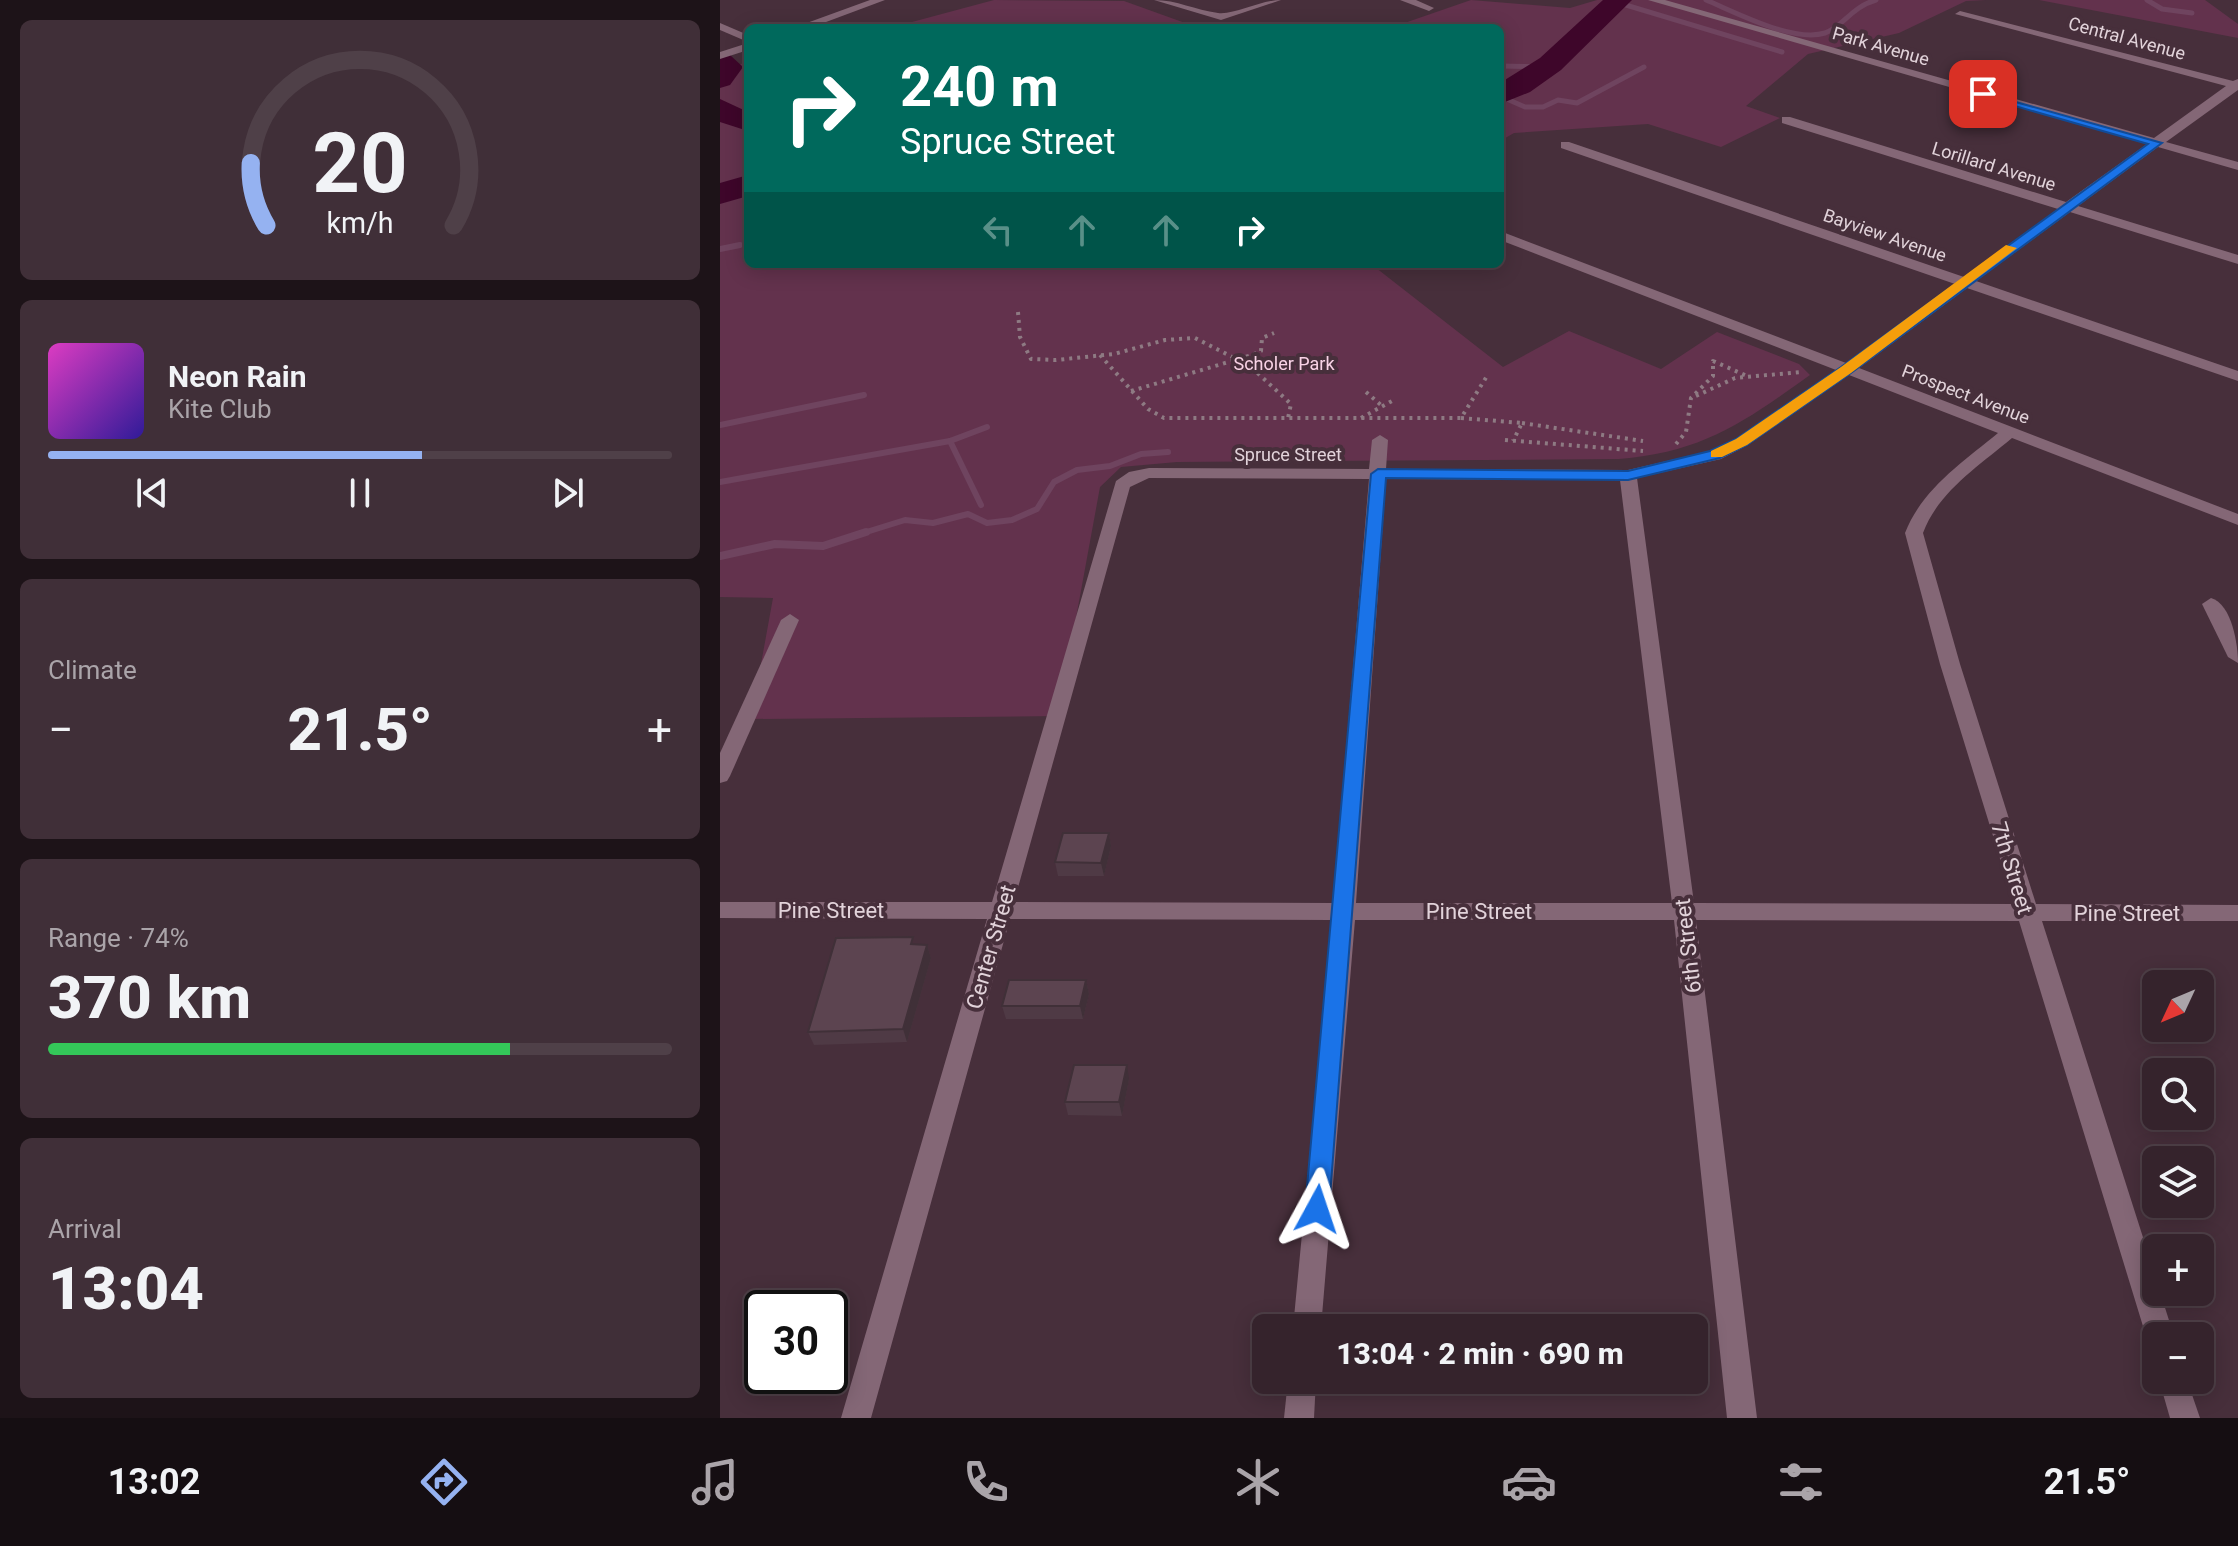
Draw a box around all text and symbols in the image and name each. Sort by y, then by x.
street label: Central Avenue [2066,12,2188,64]
street label: Park Avenue [1830,22,1932,70]
text: 240 m [900,54,1059,120]
icon: right [768,56,872,160]
pin [1949,60,2017,128]
icon: arrive [1961,72,2005,116]
text: 20 [312,114,408,211]
text: Spruce Street [900,121,1115,163]
street label: Lorillard Avenue [1930,137,2058,195]
street label: Bayview Avenue [1821,204,1949,266]
text: km/h [326,206,394,240]
icon: left [976,208,1020,252]
icon: ahead [1060,208,1104,252]
icon: ahead [1144,208,1188,252]
icon: right [1228,208,1272,252]
park label: Scholer Park [1233,353,1335,374]
text: Neon Rain [168,359,307,394]
street label: Prospect Avenue [1899,360,2033,428]
text: Kite Club [168,394,272,424]
street label: Spruce Street [1234,444,1342,465]
icon: previous [130,471,174,515]
icon: pause [338,471,382,515]
icon: next [546,471,590,515]
text: Climate [48,655,137,685]
text: 21.5° [288,694,433,765]
text: − [48,704,73,756]
text: + [647,704,672,756]
street label: 7th Street [1986,819,2038,917]
street label: Center Street [961,882,1021,1012]
street label: 6th Street [1670,897,1706,995]
street label: Pine Street [778,898,884,923]
street label: Pine Street [1426,899,1532,924]
street label: Pine Street [2074,901,2180,926]
text: Range · 74% [48,923,189,953]
text: 370 km [48,962,251,1033]
north arrow [2142,970,2214,1042]
map controls [2142,970,2214,1394]
button: search [2142,1058,2214,1130]
button: layers [2142,1146,2214,1218]
position arrow [1275,1167,1359,1251]
text: Arrival [48,1214,122,1244]
button: + [2142,1234,2214,1306]
text: 13:04 [48,1253,204,1324]
speed limit sign: 30 [744,1290,848,1394]
button: − [2142,1322,2214,1394]
text: 13:04 · 2 min · 690 m [1336,1336,1624,1371]
icon: directions [416,1454,472,1510]
icon: music [687,1454,743,1510]
icon: phone [958,1454,1014,1510]
icon: climate [1230,1454,1286,1510]
icon: car [1501,1454,1557,1510]
icon: filters [1773,1454,1829,1510]
text: 13:02 [108,1461,200,1503]
text: 21.5° [2044,1461,2130,1503]

